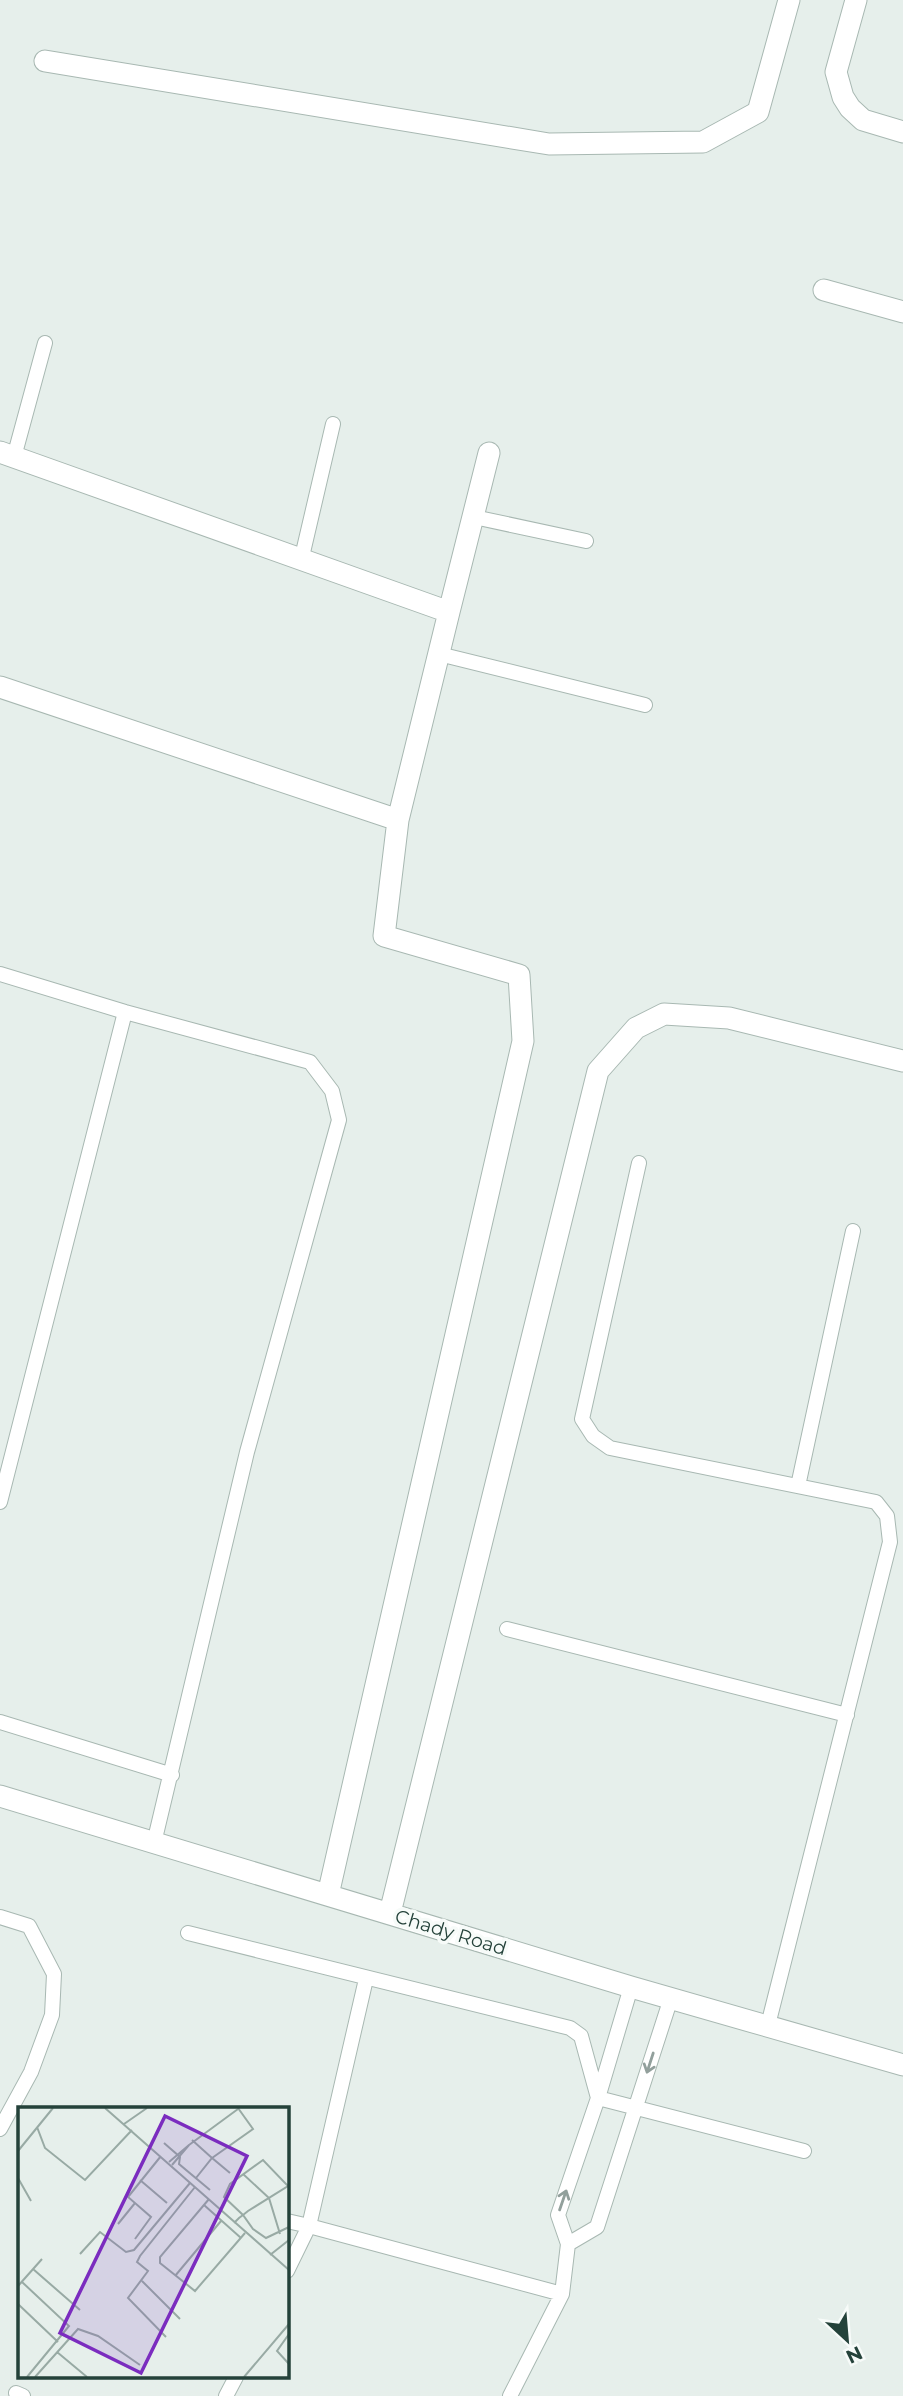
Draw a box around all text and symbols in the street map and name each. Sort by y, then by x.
street label: Chady Road [392,1905,509,1960]
one-way arrow [643,2052,656,2074]
inset map [18,2107,289,2378]
one-way arrow [558,2190,570,2212]
north arrow [812,2305,882,2375]
text: N [842,2341,866,2369]

